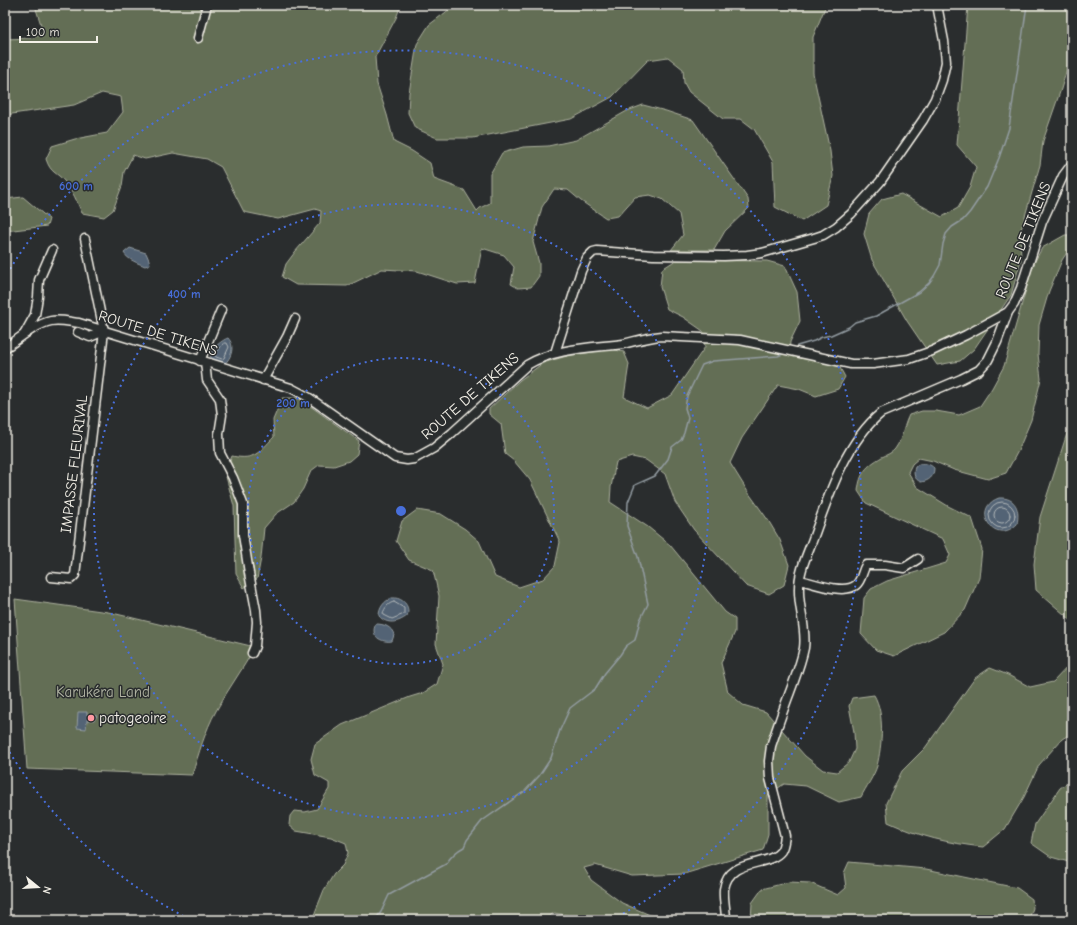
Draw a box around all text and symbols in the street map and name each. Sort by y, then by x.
scale bar [20,18,97,44]
text: 100 m [26,25,59,39]
text: 600 m [59,179,93,193]
street label: ROUTE DE TIKENS [991,179,1055,301]
text: 400 m [167,287,201,301]
street label: ROUTE DE TIKENS [96,306,220,360]
street label: ROUTE DE TIKENS [417,349,523,443]
street label: IMPASSE FLEURIVAL [57,393,91,534]
text: 200 m [276,396,310,410]
centre of rings [394,504,408,518]
park label: Karukéra Land [56,683,150,701]
place label: patogeoire [99,709,167,727]
marker: patogeoire [86,713,96,723]
north arrow [18,867,58,907]
text: N [40,885,54,895]

